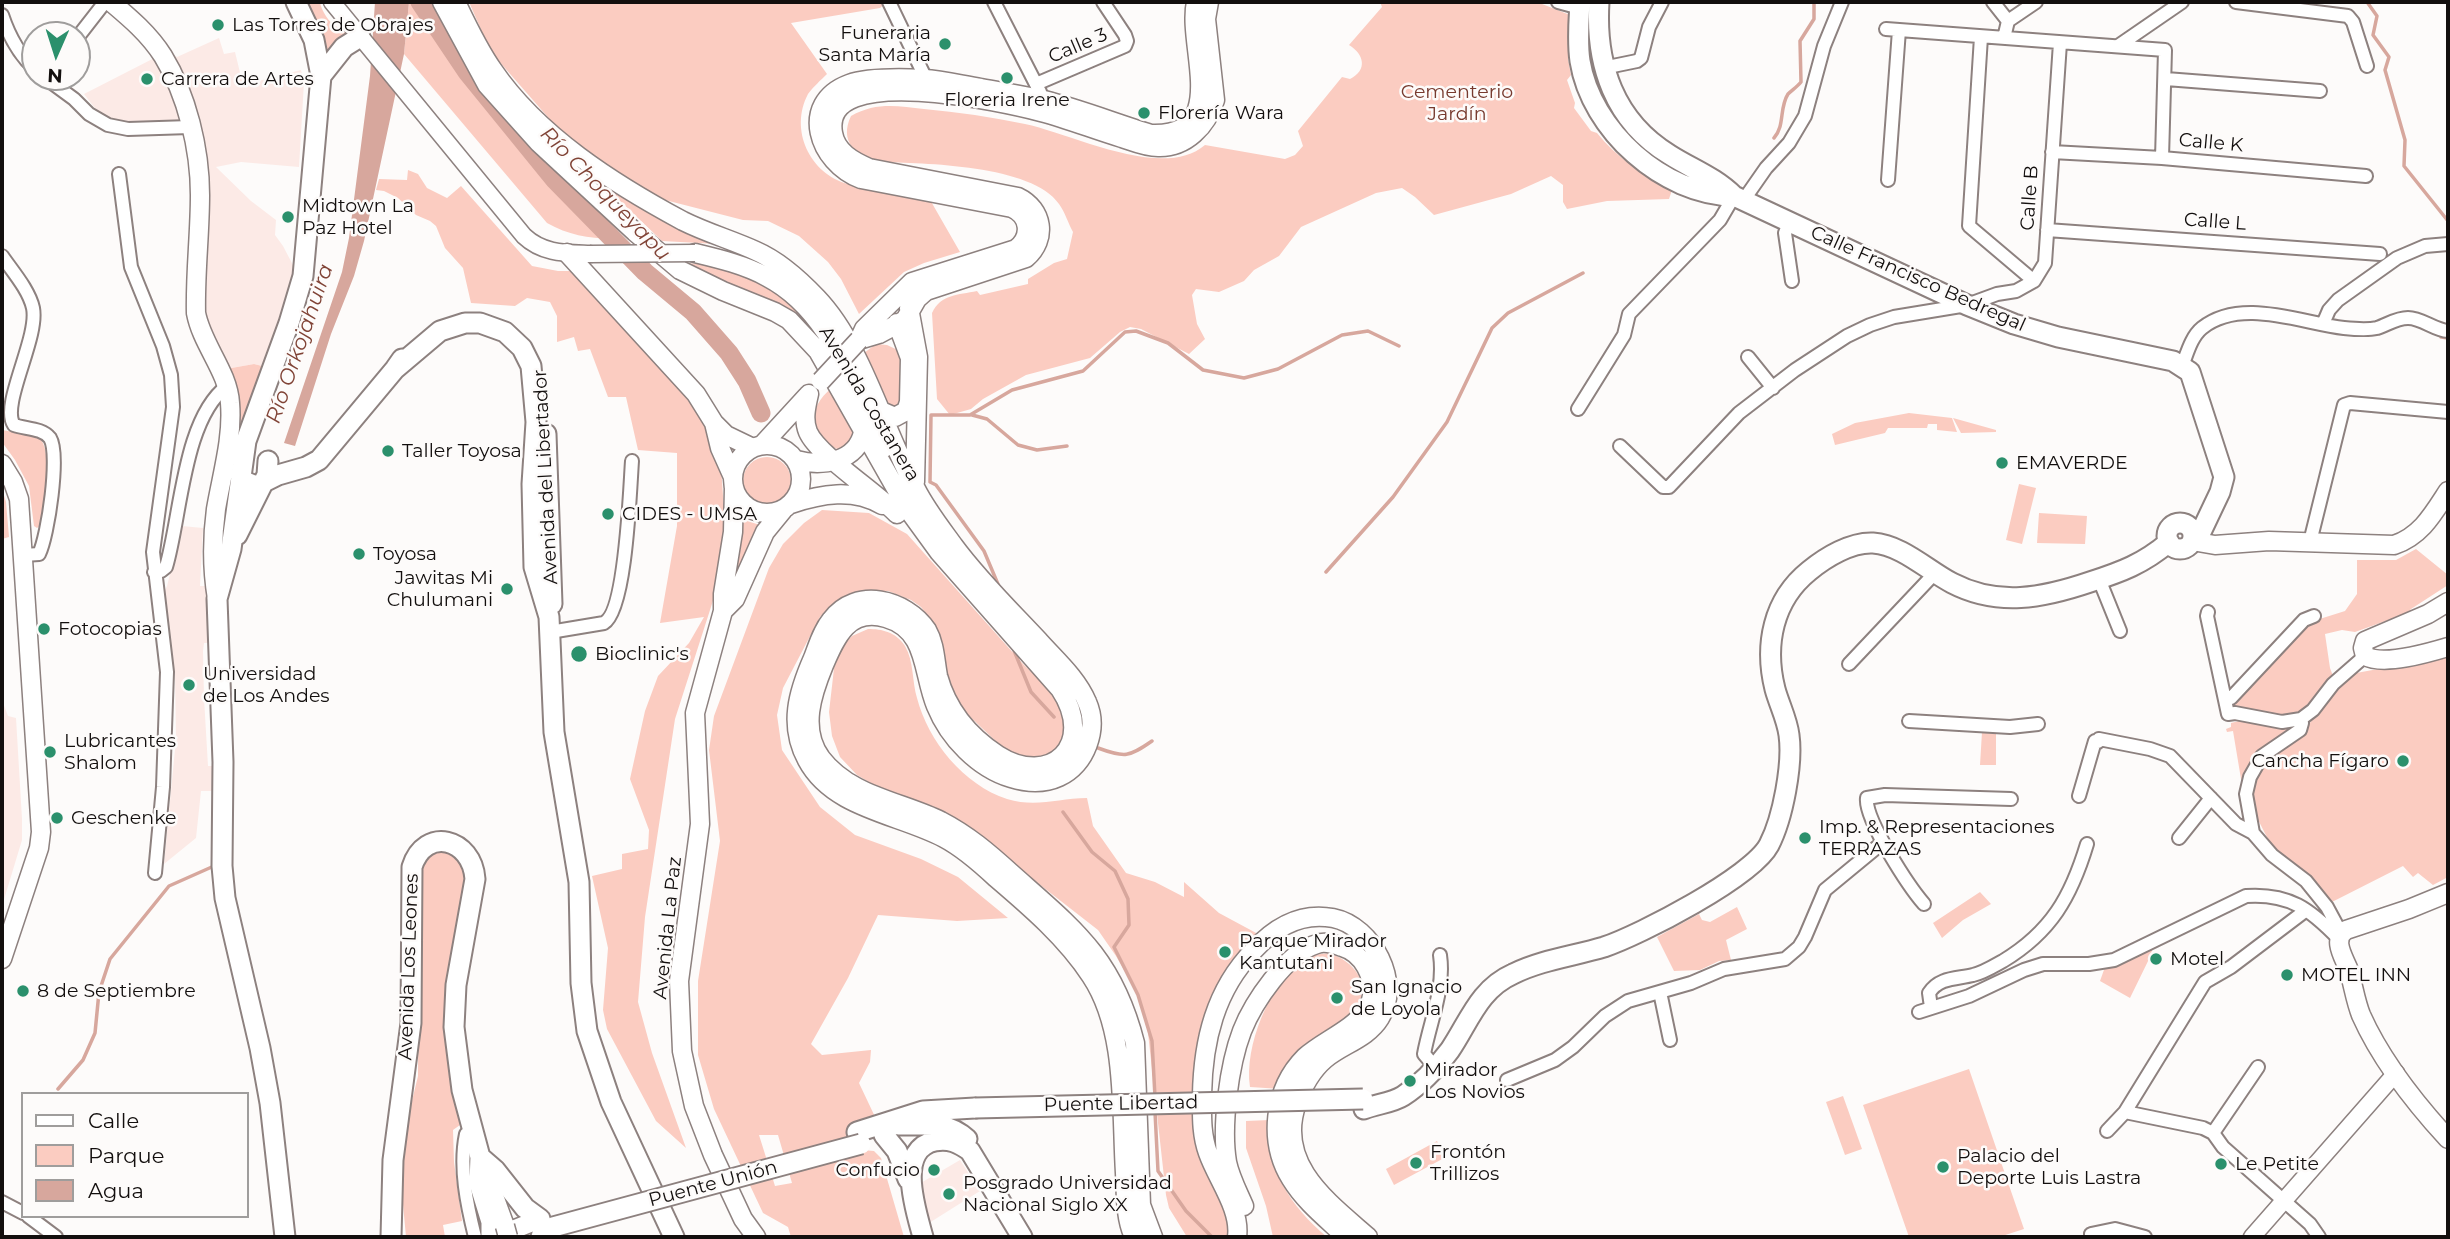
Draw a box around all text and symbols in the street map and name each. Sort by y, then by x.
place label: Las Torres de Obrajes [232,14,433,36]
marker: Las Torres de Obrajes [210,17,226,33]
north arrow [21,21,91,91]
place label: Funeraria Santa María [819,22,931,66]
street label: Calle 3 [1045,23,1111,69]
marker: Funeraria Santa María [937,36,953,52]
text: N [47,64,63,87]
place label: Carrera de Artes [161,68,314,90]
marker: Floreria Irene [999,70,1015,86]
marker: Carrera de Artes [139,71,155,87]
park label: Cementerio Jardín [1401,81,1513,125]
place label: Floreria Irene [944,89,1070,111]
place label: Florería Wara [1158,102,1284,124]
marker: Florería Wara [1136,105,1152,121]
water label: Río Choqueyapu [535,122,675,266]
street label: Calle K [2178,129,2244,157]
street label: Calle B [2016,165,2044,231]
place label: Midtown La Paz Hotel [302,195,414,239]
street label: Calle L [2183,208,2247,236]
marker: Midtown La Paz Hotel [280,209,296,225]
street label: Calle Francisco Bedregal [1807,221,2029,337]
water label: Río Orkojahuira [261,261,339,427]
street label: Avenida Costanera [814,322,924,486]
street label: Avenida del Libertador [529,369,563,585]
place label: Taller Toyosa [402,440,522,462]
marker: Taller Toyosa [380,443,396,459]
place label: EMAVERDE [2016,452,2128,474]
marker: EMAVERDE [1994,455,2010,471]
place label: CIDES - UMSA [622,503,757,525]
marker: CIDES - UMSA [600,506,616,522]
place label: Toyosa [373,543,437,565]
marker: Toyosa [351,546,367,562]
place label: Jawitas Mi Chulumani [387,567,493,611]
marker: Jawitas Mi Chulumani [499,581,515,597]
place label: Fotocopias [58,618,162,640]
marker: Fotocopias [36,621,52,637]
place label: Bioclinic's [595,643,689,665]
marker: Bioclinic's [569,644,589,664]
place label: Universidad de Los Andes [203,663,330,707]
marker: Universidad de Los Andes [181,677,197,693]
place label: Lubricantes Shalom [64,730,176,774]
marker: Lubricantes Shalom [42,744,58,760]
place label: Cancha Fígaro [2251,750,2389,772]
marker: Cancha Fígaro [2395,753,2411,769]
place label: Geschenke [71,807,177,829]
marker: Geschenke [49,810,65,826]
place label: Imp. & Representaciones TERRAZAS [1819,816,2054,860]
marker: Imp. & Representaciones TERRAZAS [1797,830,1813,846]
street label: Avenida La Paz [649,856,687,1000]
street label: Avenida Los Leones [394,873,424,1061]
place label: Parque Mirador Kantutani [1239,930,1387,974]
marker: Parque Mirador Kantutani [1217,944,1233,960]
place label: Motel [2170,948,2224,970]
marker: Motel [2148,951,2164,967]
place label: MOTEL INN [2301,964,2411,986]
marker: MOTEL INN [2279,967,2295,983]
place label: San Ignacio de Loyola [1351,976,1462,1020]
place label: 8 de Septiembre [37,980,196,1002]
marker: 8 de Septiembre [15,983,31,999]
marker: San Ignacio de Loyola [1329,990,1345,1006]
place label: Mirador Los Novios [1424,1059,1525,1103]
marker: Mirador Los Novios [1402,1073,1418,1089]
street label: Puente Libertad [1044,1091,1198,1117]
legend [21,1092,248,1218]
text: Calle [88,1108,139,1133]
place label: Frontón Trillizos [1430,1141,1506,1185]
text: Parque [88,1143,164,1168]
place label: Palacio del Deporte Luis Lastra [1957,1145,2141,1189]
place label: Le Petite [2235,1153,2319,1175]
marker: Frontón Trillizos [1408,1155,1424,1171]
street label: Puente Unión [646,1156,780,1212]
marker: Le Petite [2213,1156,2229,1172]
place label: Confucio [835,1159,920,1181]
marker: Palacio del Deporte Luis Lastra [1935,1159,1951,1175]
marker: Confucio [926,1162,942,1178]
place label: Posgrado Universidad Nacional Siglo XX [963,1172,1172,1216]
text: Agua [88,1178,144,1203]
marker: Posgrado Universidad Nacional Siglo XX [941,1186,957,1202]

